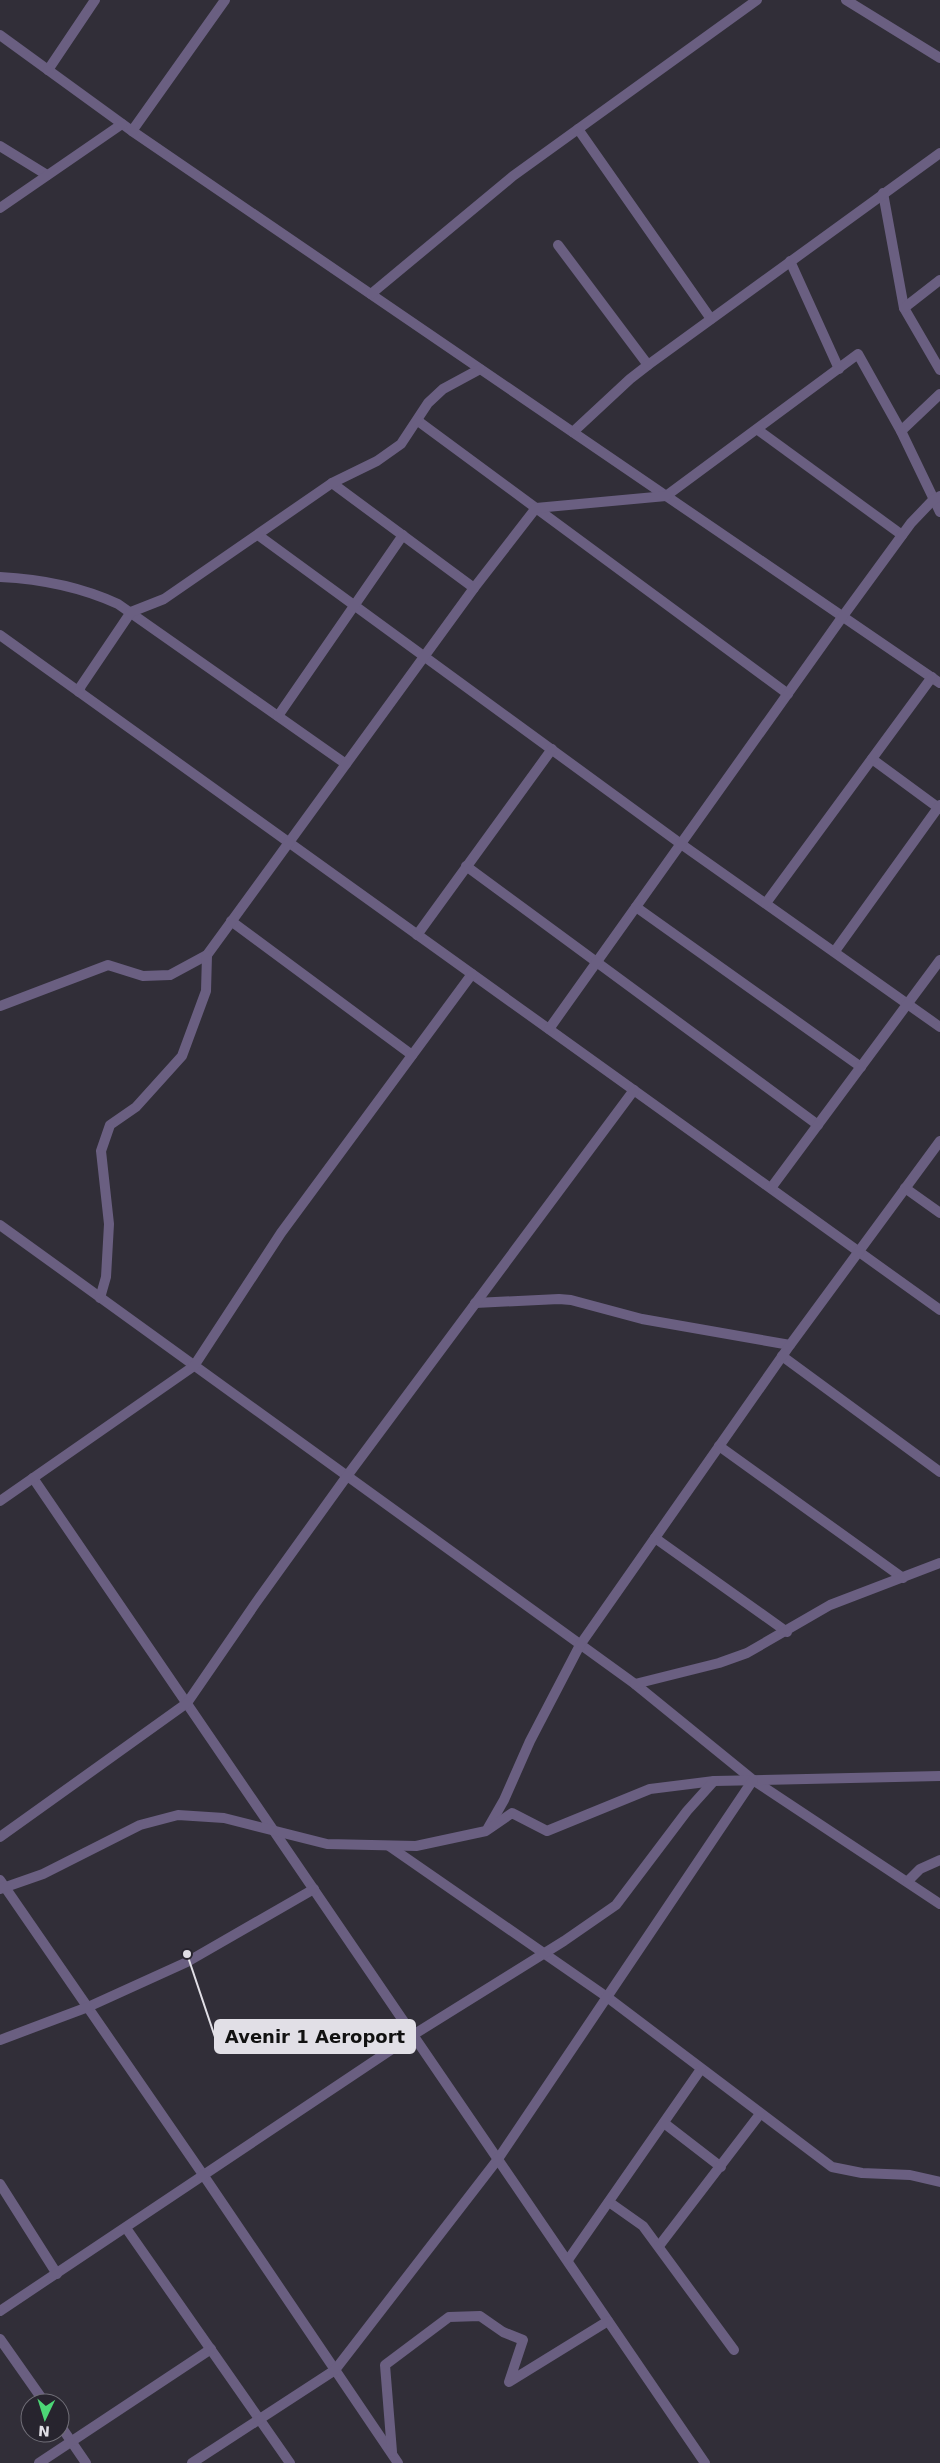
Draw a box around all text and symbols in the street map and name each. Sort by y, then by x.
callout: Avenir 1 Aeroport [215,2020,415,2053]
text: Avenir 1 Aeroport [225,2026,406,2047]
north arrow [20,2393,70,2443]
text: N [38,2423,50,2439]

